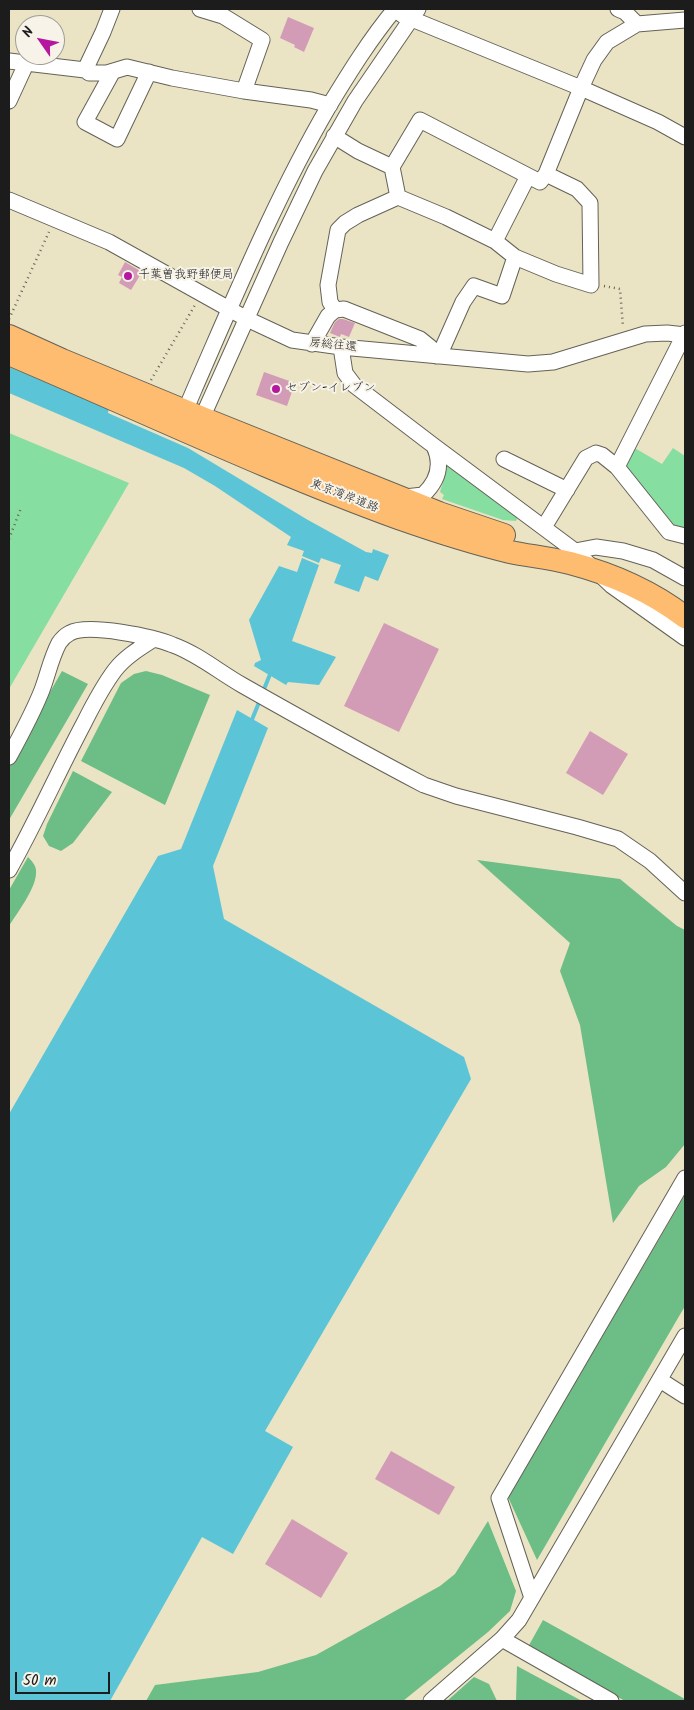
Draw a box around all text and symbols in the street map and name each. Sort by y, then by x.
north arrow [15,15,65,65]
text: N [17,23,40,42]
place label: 千葉曽我野郵便局 [138,269,234,283]
marker: 千葉曽我野郵便局 [122,270,134,282]
street label: 房総往還 [308,336,358,356]
place label: セブン-イレブン [286,382,376,396]
marker: セブン-イレブン [270,383,282,395]
street label: 東京湾岸道路 [308,477,380,517]
scale bar [18,1662,112,1694]
text: 50 m [23,1669,57,1693]

